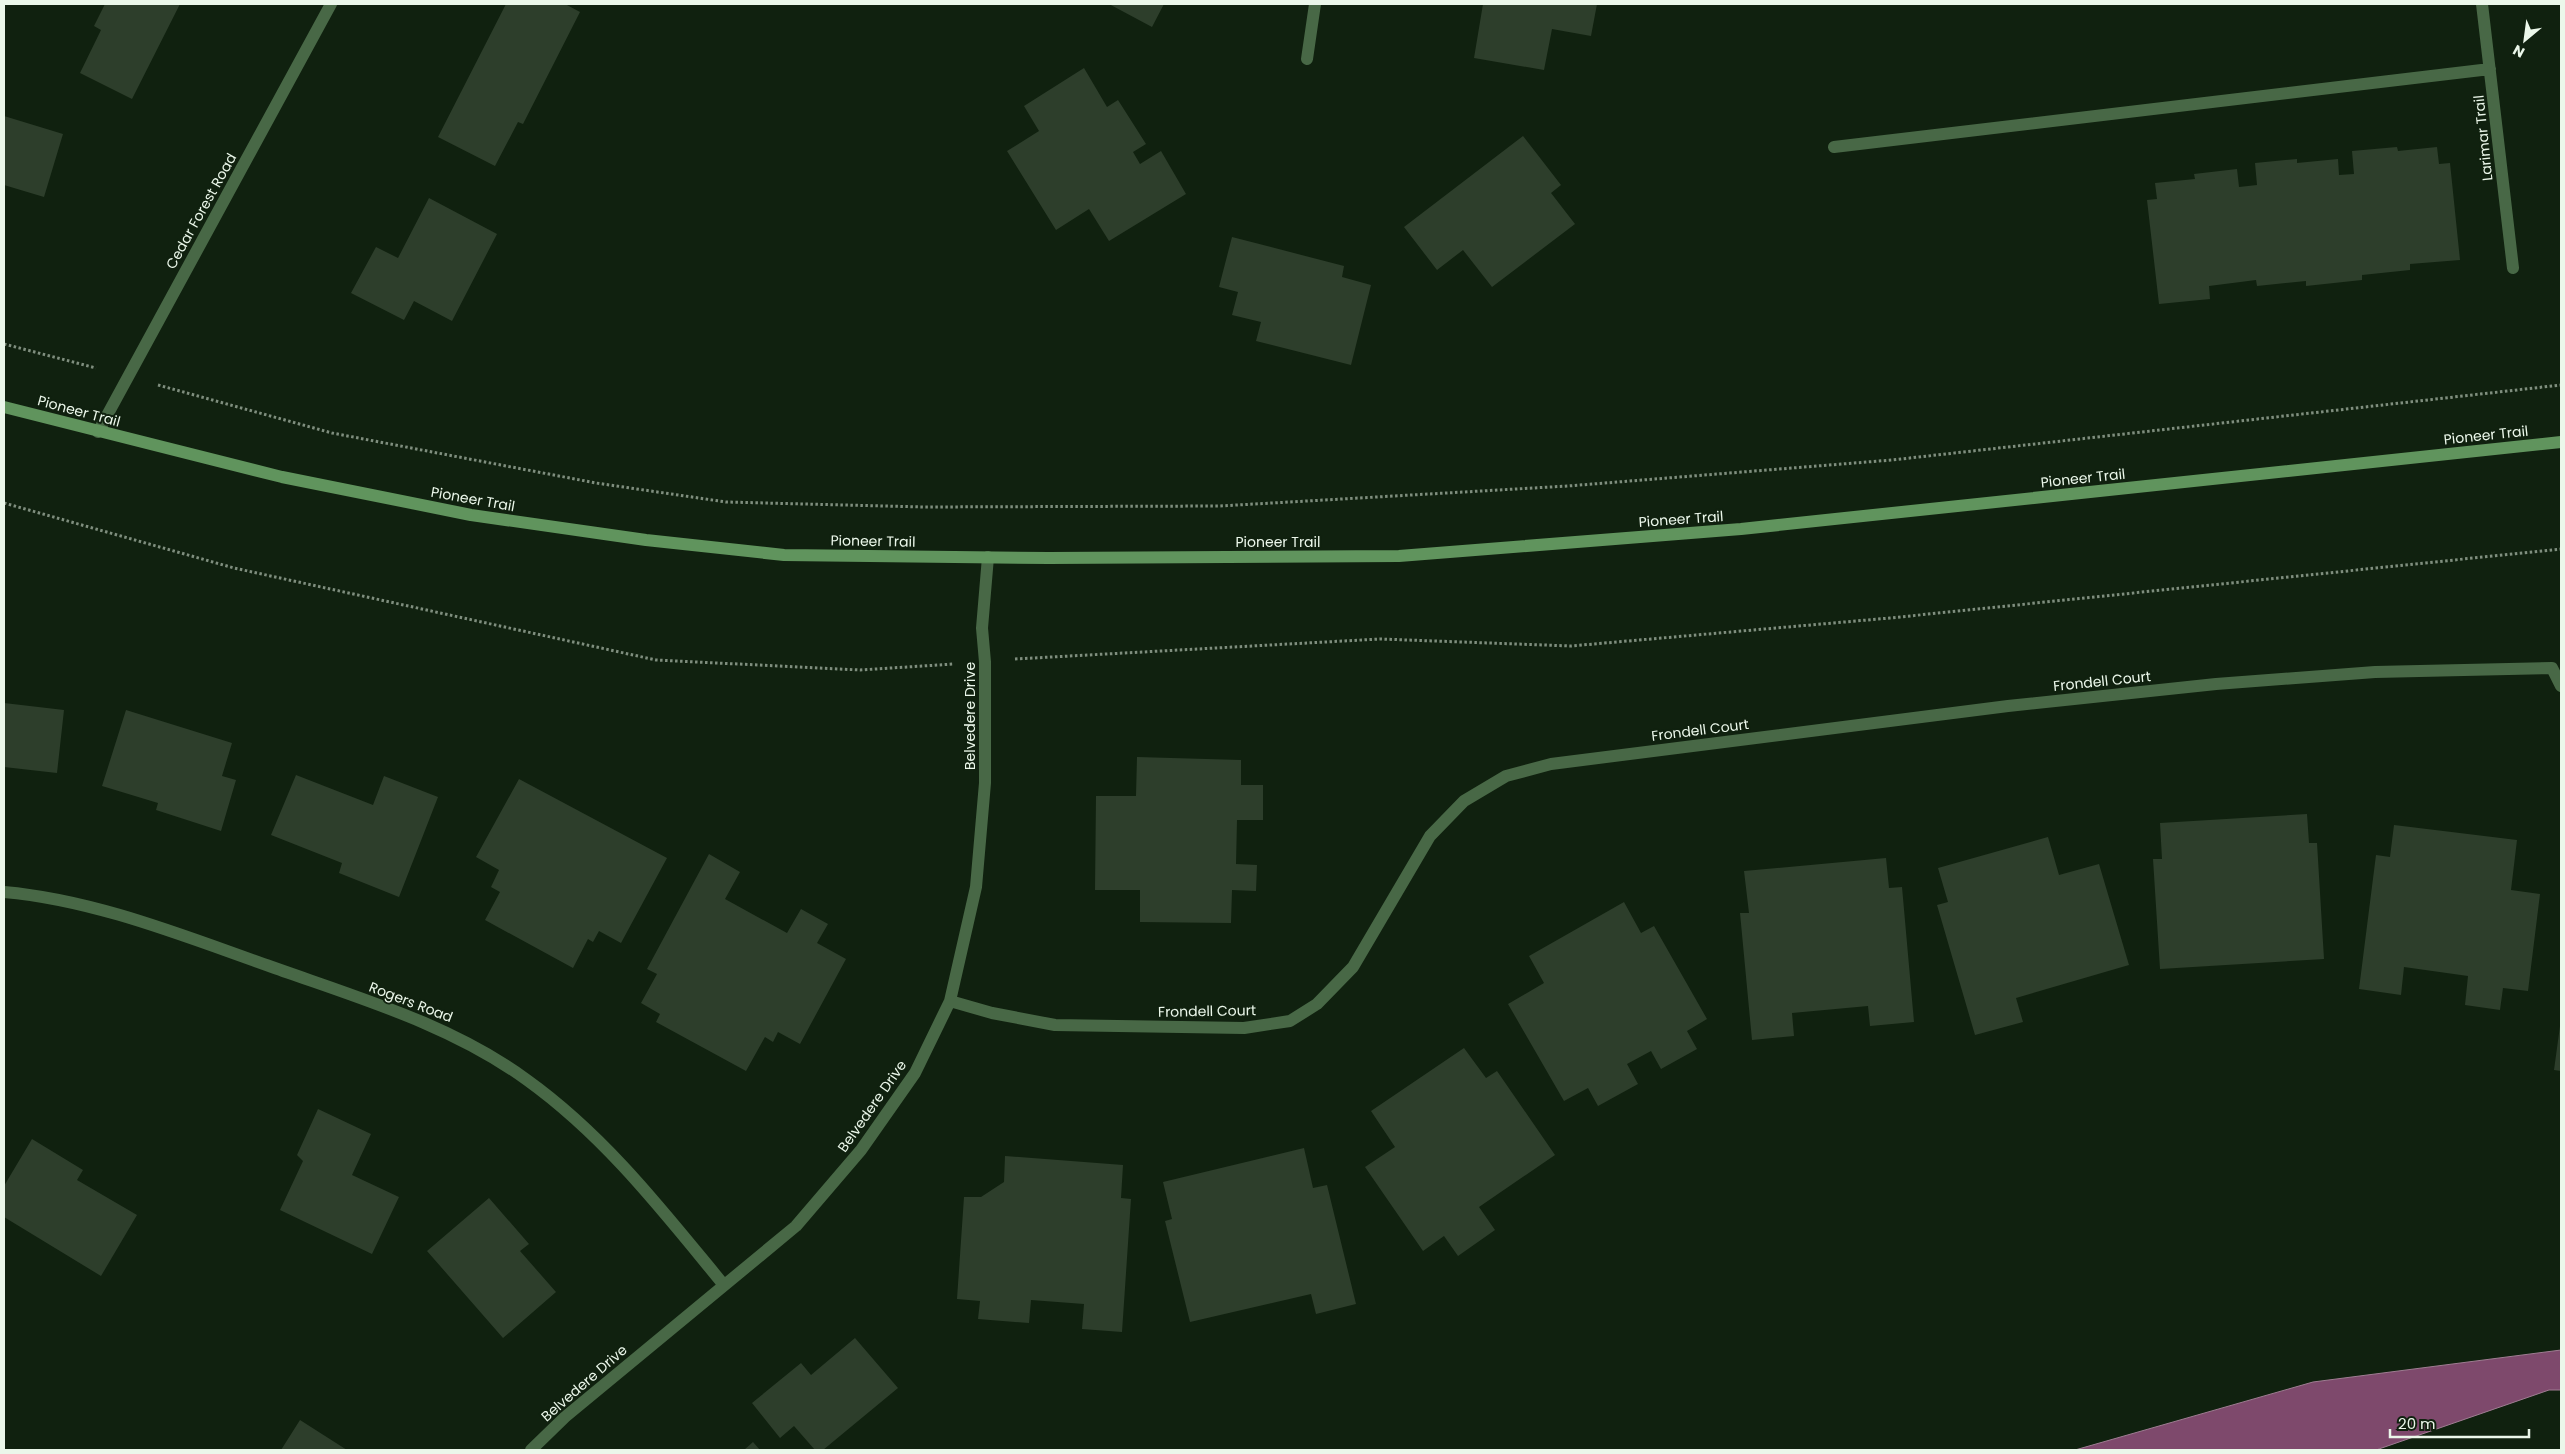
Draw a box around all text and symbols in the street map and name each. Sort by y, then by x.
north arrow [2500,15,2550,65]
text: N [2509,40,2528,63]
street label: Larimar Trail [2469,94,2497,182]
street label: Cedar Forest Road [161,149,241,273]
street label: Pioneer Trail [35,390,123,432]
street label: Pioneer Trail [2443,421,2529,449]
street label: Pioneer Trail [2040,464,2126,492]
street label: Pioneer Trail [429,482,517,516]
street label: Pioneer Trail [1638,506,1724,532]
street label: Pioneer Trail [830,530,916,552]
street label: Pioneer Trail [1236,532,1320,552]
street label: Belvedere Drive [960,662,980,770]
street label: Frondell Court [2052,666,2152,696]
street label: Frondell Court [1650,714,1750,746]
street label: Rogers Road [366,977,456,1027]
street label: Frondell Court [1158,1000,1256,1022]
street label: Belvedere Drive [833,1056,911,1156]
street label: Belvedere Drive [537,1340,632,1426]
scale bar [2390,1406,2529,1438]
text: 20 m [2398,1413,2436,1434]

